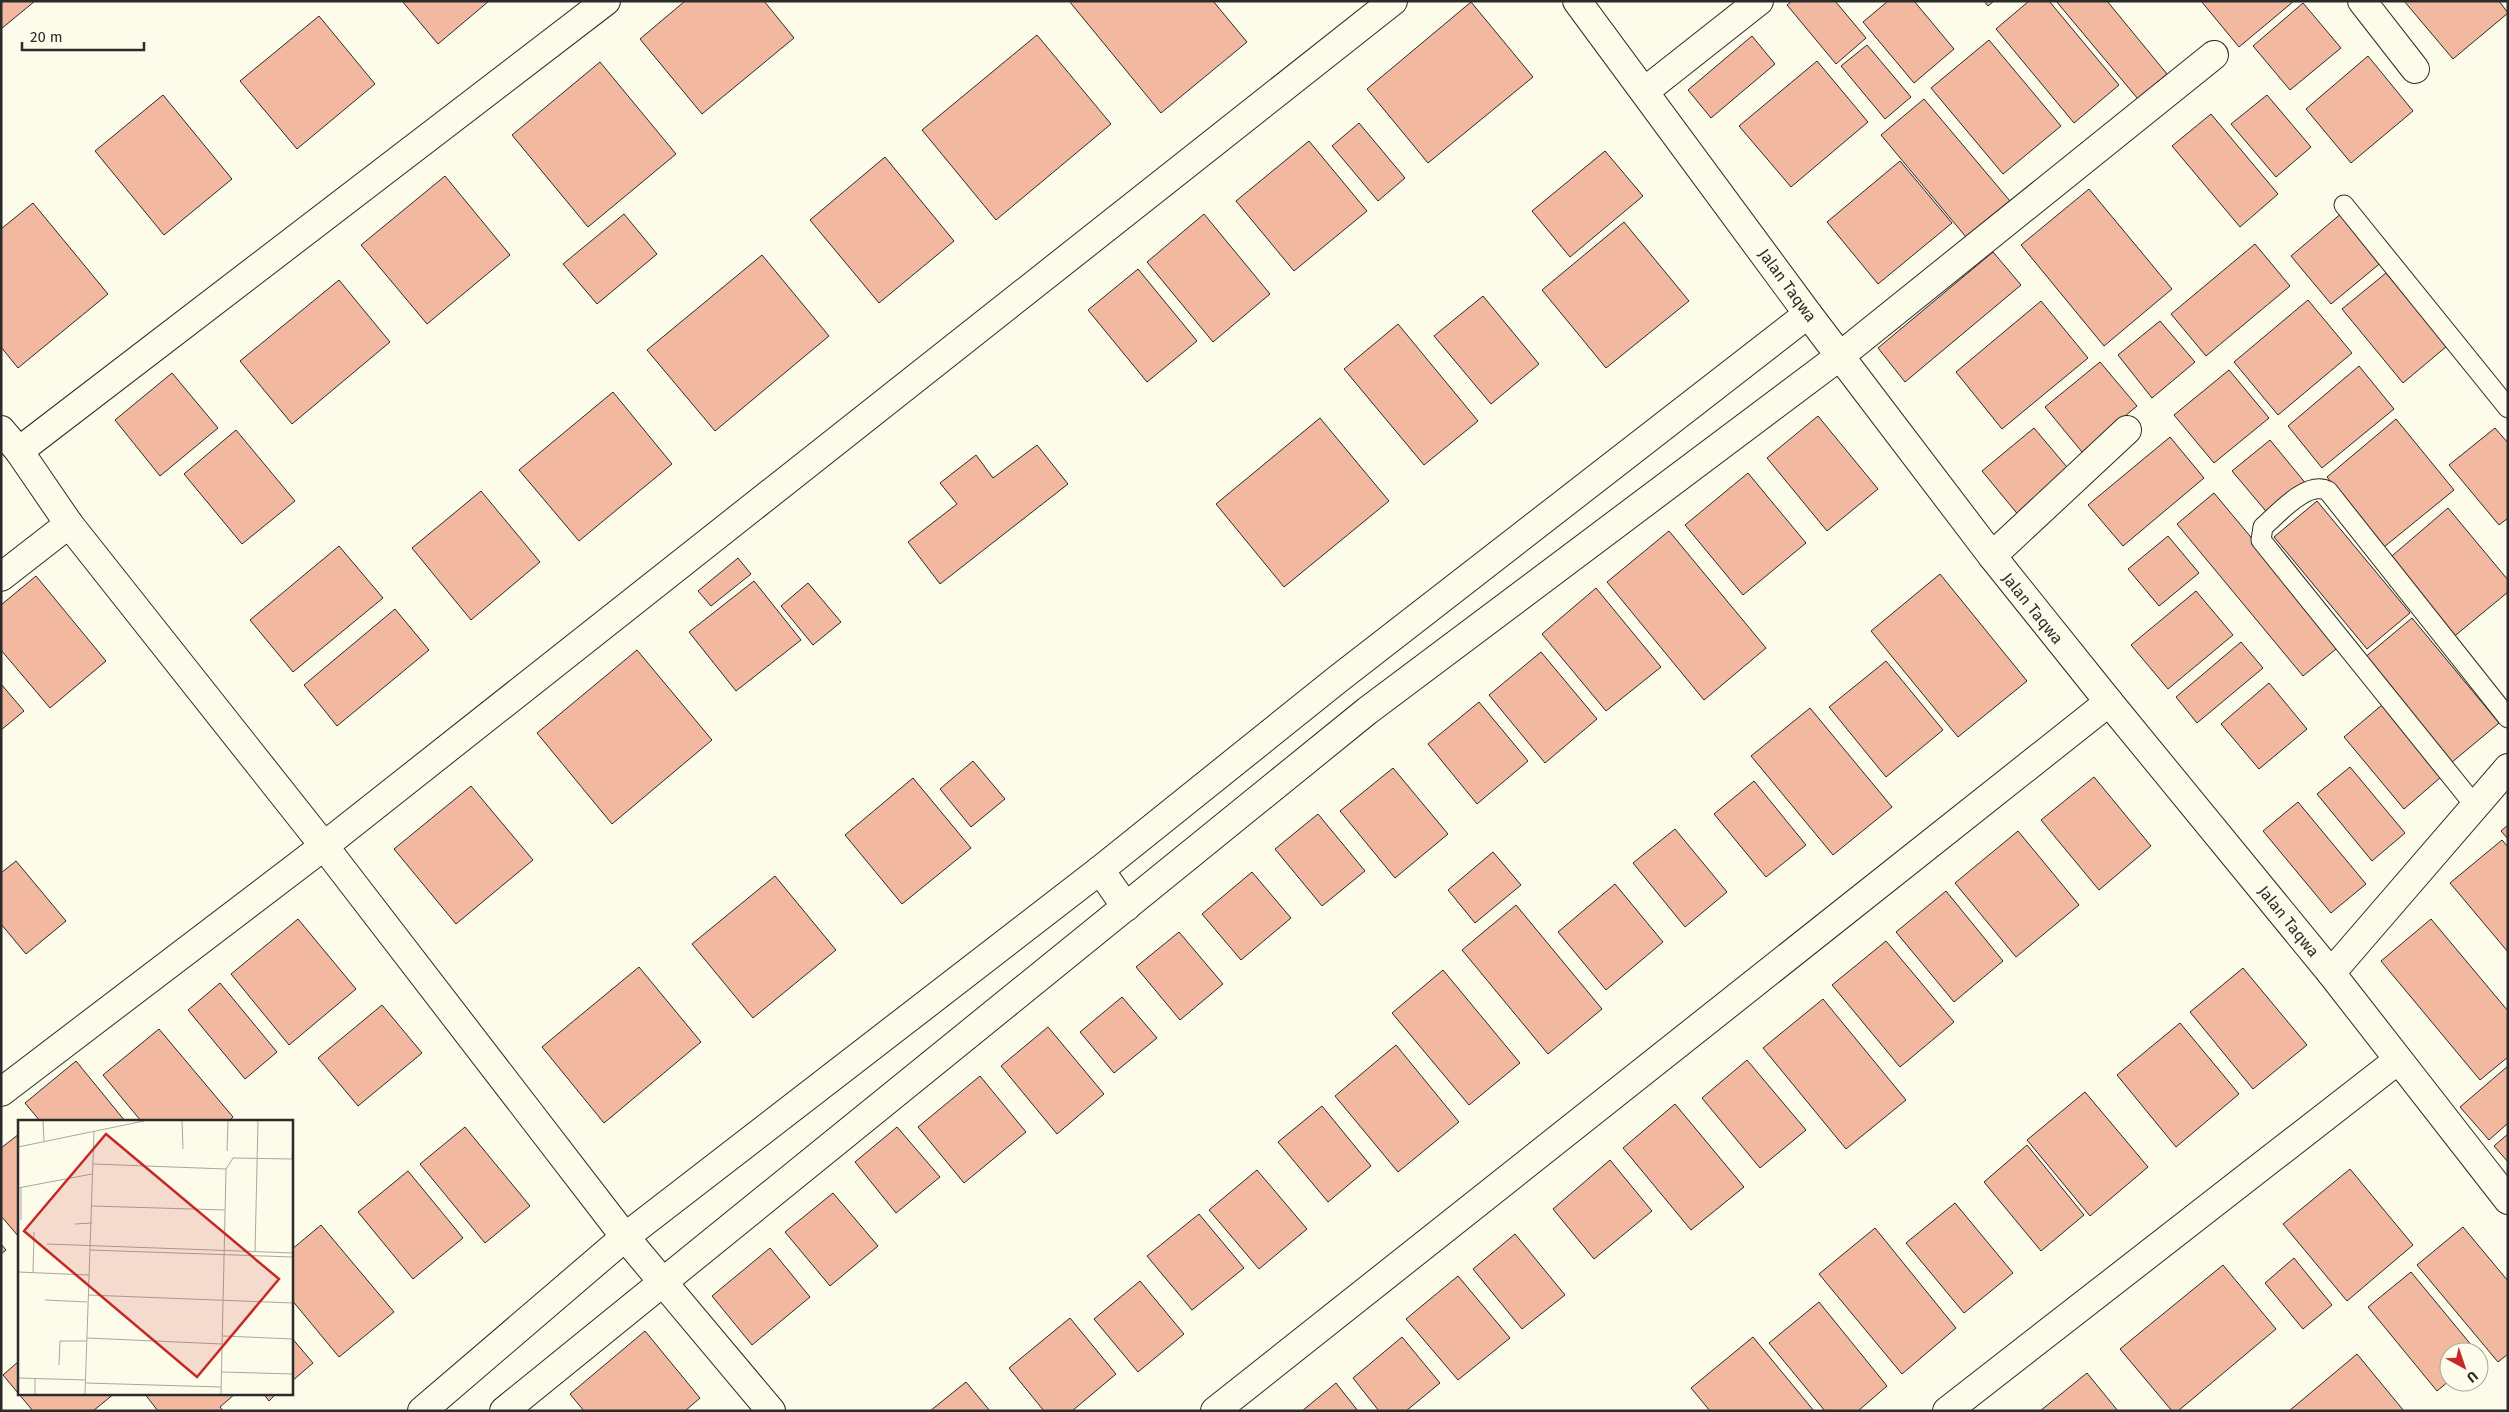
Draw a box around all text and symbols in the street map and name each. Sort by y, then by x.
scale bar [22,20,145,52]
text: 20 m [30,28,63,46]
street label: Jalan Taqwa [1755,245,1821,326]
street label: Jalan Taqwa [1998,569,2067,648]
street label: Jalan Taqwa [2254,882,2323,961]
inset map [18,1120,292,1394]
north arrow [2439,1342,2489,1392]
text: U [2463,1367,2481,1386]

